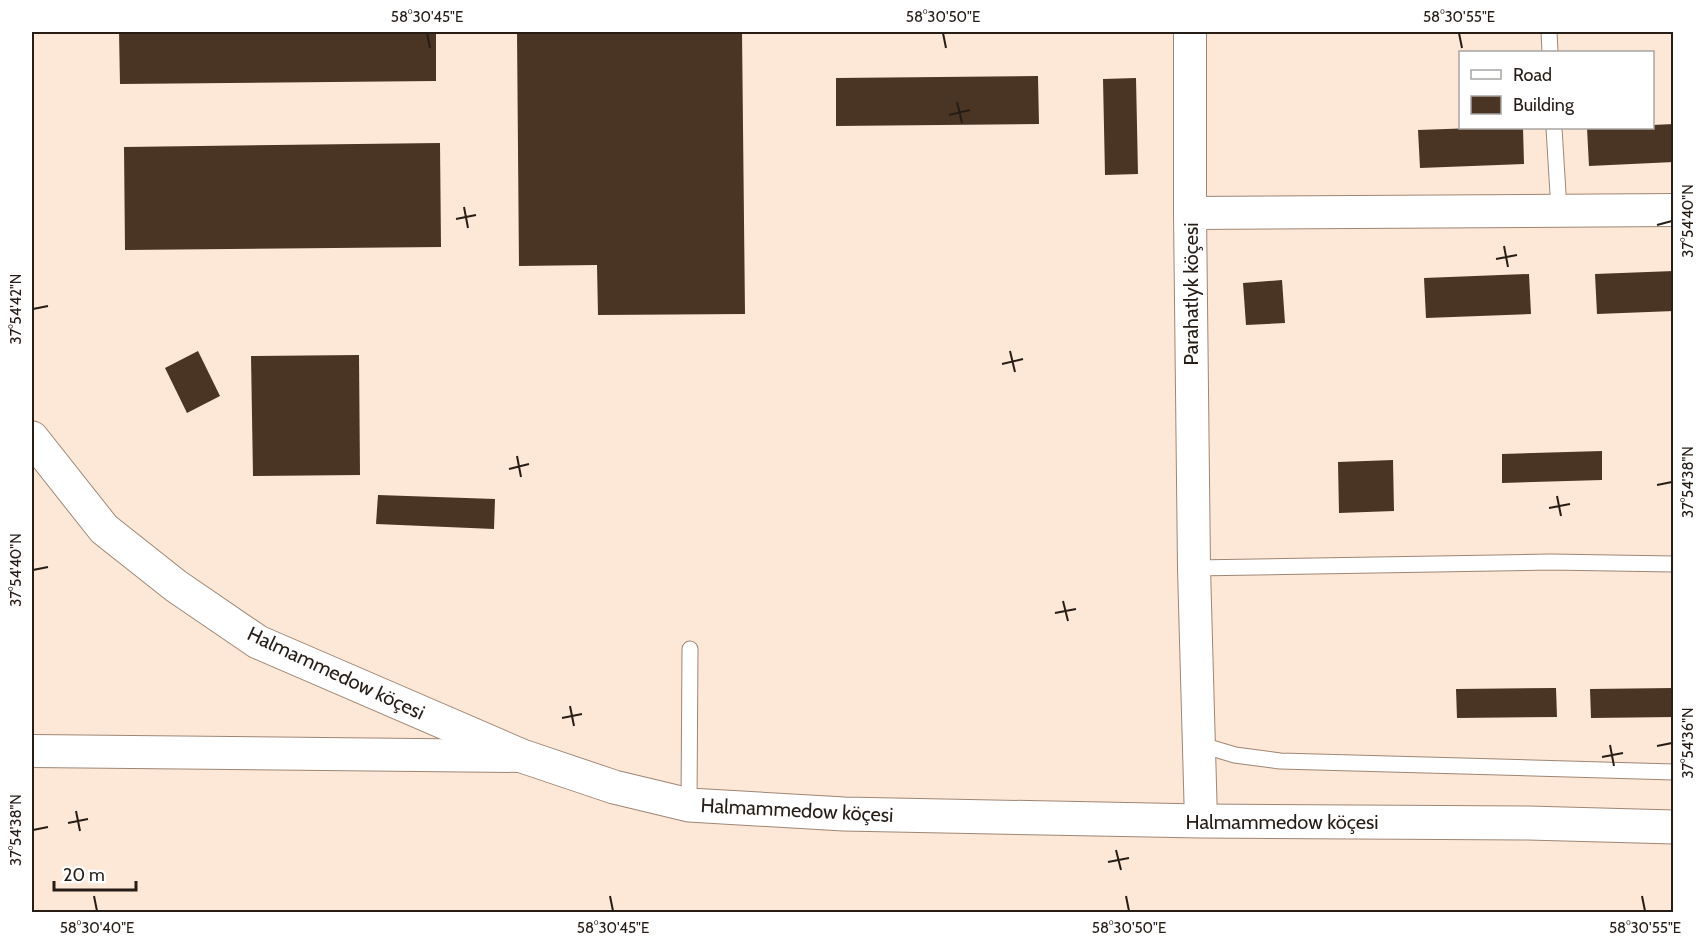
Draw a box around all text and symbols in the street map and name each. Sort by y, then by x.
text: 58°30'45"E [391,8,463,26]
text: 58°30'50"E [906,8,980,26]
text: 58°30'55"E [1423,8,1495,26]
legend [1459,51,1654,129]
text: Road [1513,64,1552,86]
text: Building [1513,94,1575,116]
text: 37°54'40"N [1679,184,1697,258]
street label: Parahatlyk köçesi [1179,223,1203,365]
text: 37°54'42"N [7,274,25,344]
text: 37°54'38"N [1679,446,1697,518]
text: 37°54'40"N [7,533,25,607]
street label: Halmammedow köçesi [244,621,428,725]
text: 37°54'36"N [1679,707,1697,779]
street label: Halmammedow köçesi [700,793,894,827]
text: 37°54'38"N [7,794,25,866]
street label: Halmammedow köçesi [1186,810,1378,834]
scale bar [54,854,136,892]
text: 20 m [63,864,105,886]
text: 58°30'40"E [60,919,134,937]
text: 58°30'45"E [577,919,649,937]
text: 58°30'50"E [1092,919,1166,937]
text: 58°30'55"E [1609,919,1681,937]

